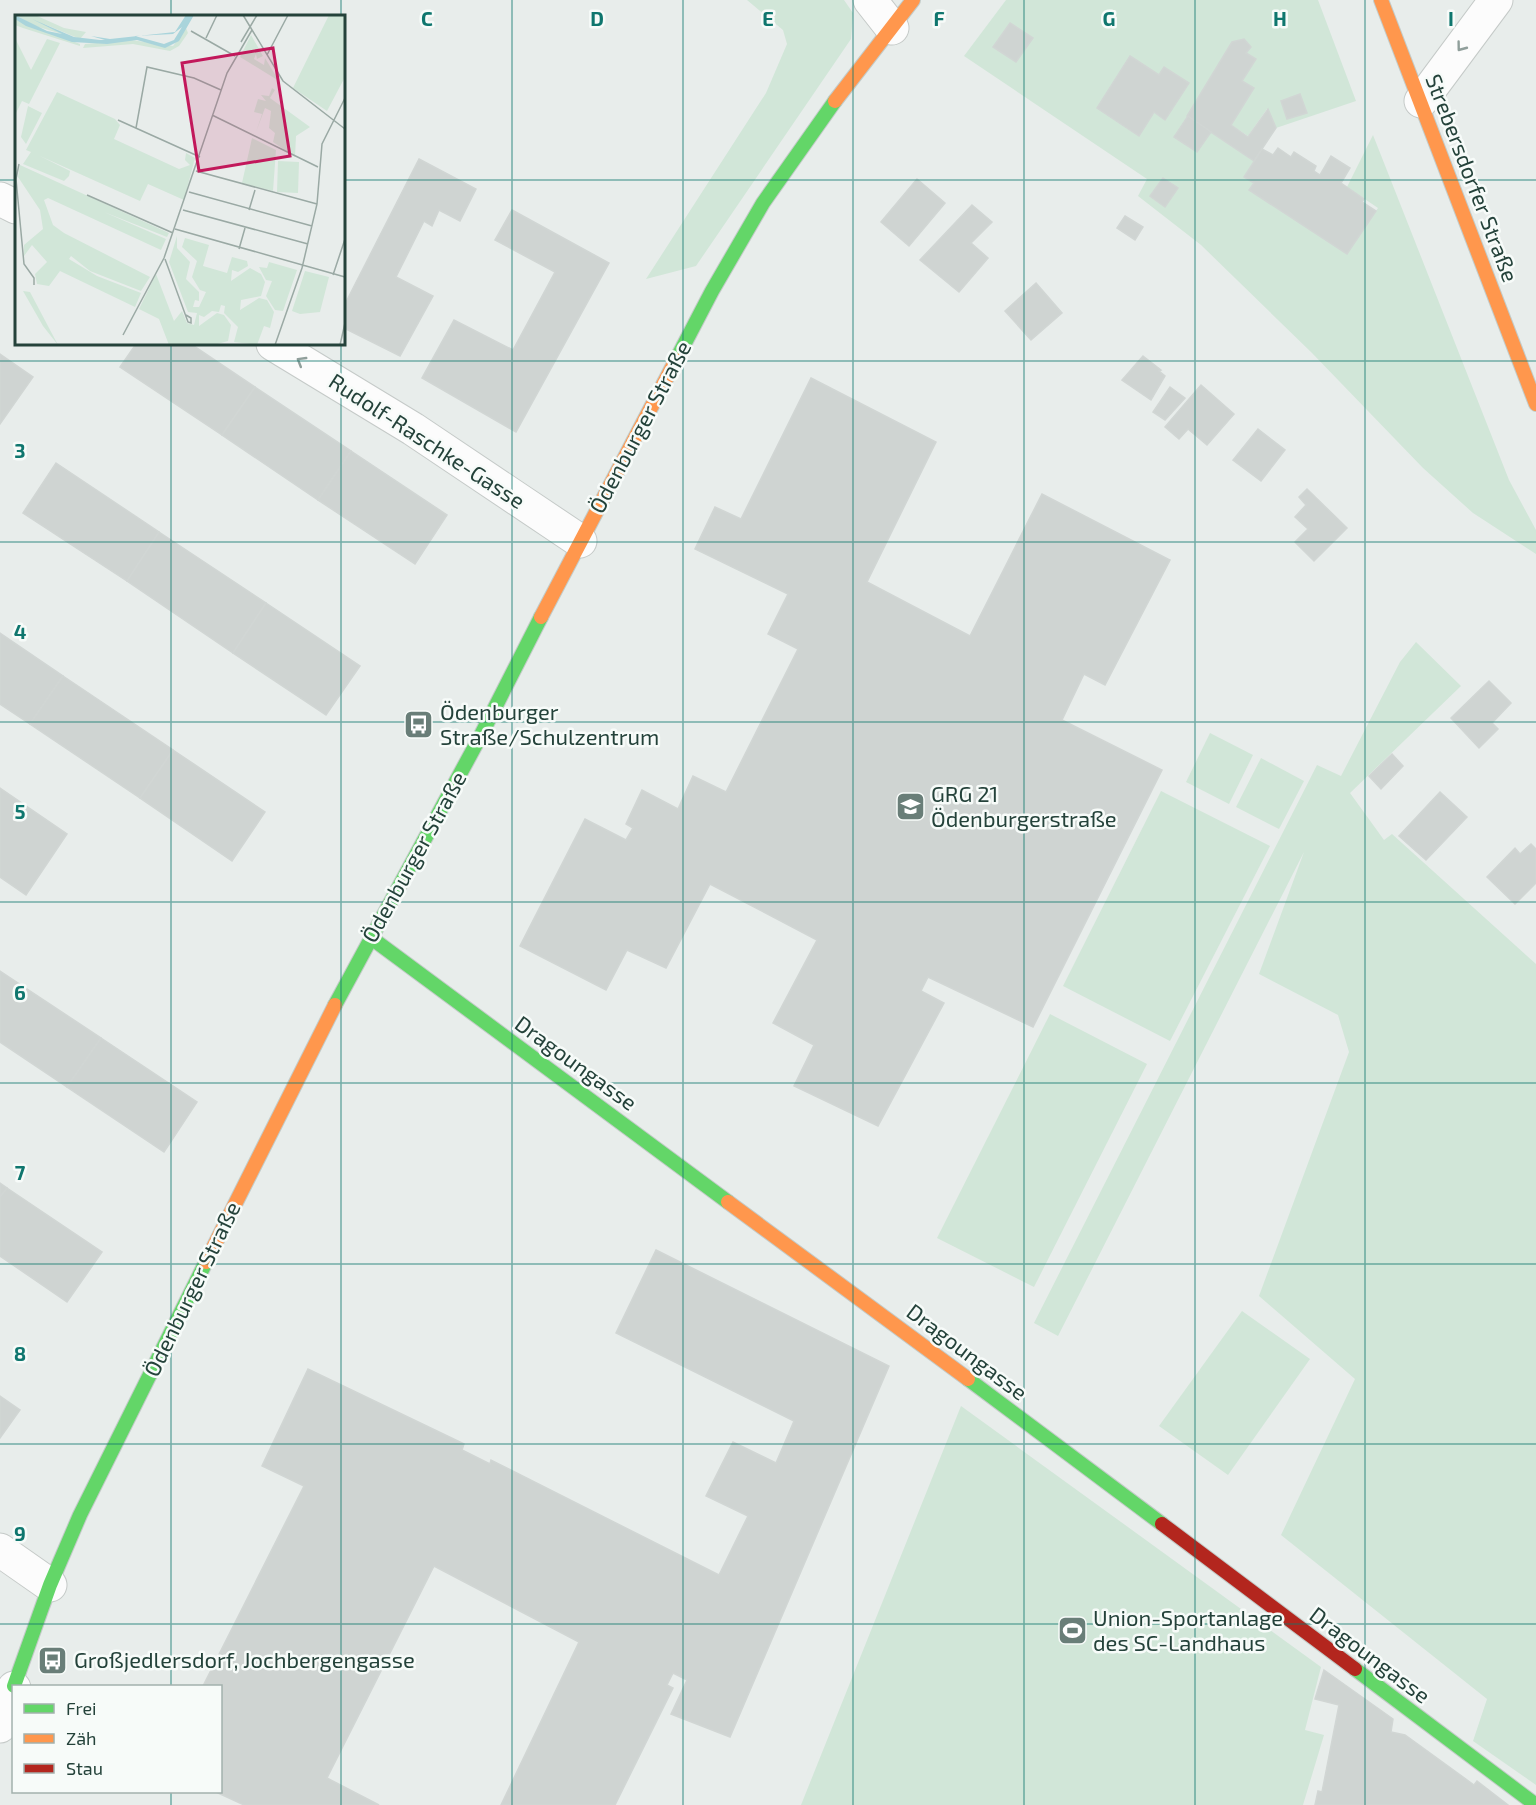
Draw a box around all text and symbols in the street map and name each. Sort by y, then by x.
text: C [421,6,433,30]
text: D [590,6,604,30]
text: E [762,6,774,30]
text: F [933,6,945,30]
text: G [1103,6,1115,30]
text: H [1273,6,1287,30]
text: I [1448,6,1454,30]
inset map [15,15,345,345]
one-way arrow [1457,40,1468,51]
street label: Strebersdorfer Straße [1421,70,1525,285]
street label: Ödenburger Straße [583,336,695,517]
one-way arrow [297,356,307,368]
street label: Rudolf-Raschke-Gasse [325,367,530,513]
text: 3 [14,438,26,462]
text: 4 [14,619,27,643]
place label: Ödenburger Straße/Schulzentrum [440,698,659,749]
bus stop icon: Ödenburger Straße/Schulzentrum [403,709,435,741]
street label: Ödenburger Straße [355,767,471,946]
place label: GRG 21 Ödenburgerstraße [931,780,1117,831]
school or university icon: GRG 21 Ödenburgerstraße [894,791,926,823]
text: 5 [14,799,26,823]
text: 6 [14,980,26,1004]
street label: Dragoungasse [511,1009,642,1115]
text: 7 [15,1160,26,1184]
street label: Ödenburger Straße [138,1197,245,1380]
street label: Dragoungasse [902,1298,1033,1405]
text: 8 [14,1341,26,1365]
text: 9 [14,1521,26,1545]
street label: Dragoungasse [1305,1601,1436,1708]
place label: Union-Sportanlage des SC-Landhaus [1093,1604,1283,1655]
sports icon: Union-Sportanlage des SC-Landhaus [1056,1615,1088,1647]
bus stop icon: Großjedlersdorf, Jochbergengasse [37,1644,69,1676]
place label: Großjedlersdorf, Jochbergengasse [74,1646,415,1673]
legend [12,1685,222,1793]
text: Frei [66,1697,97,1719]
text: Zäh [66,1727,97,1749]
text: Stau [66,1757,103,1779]

